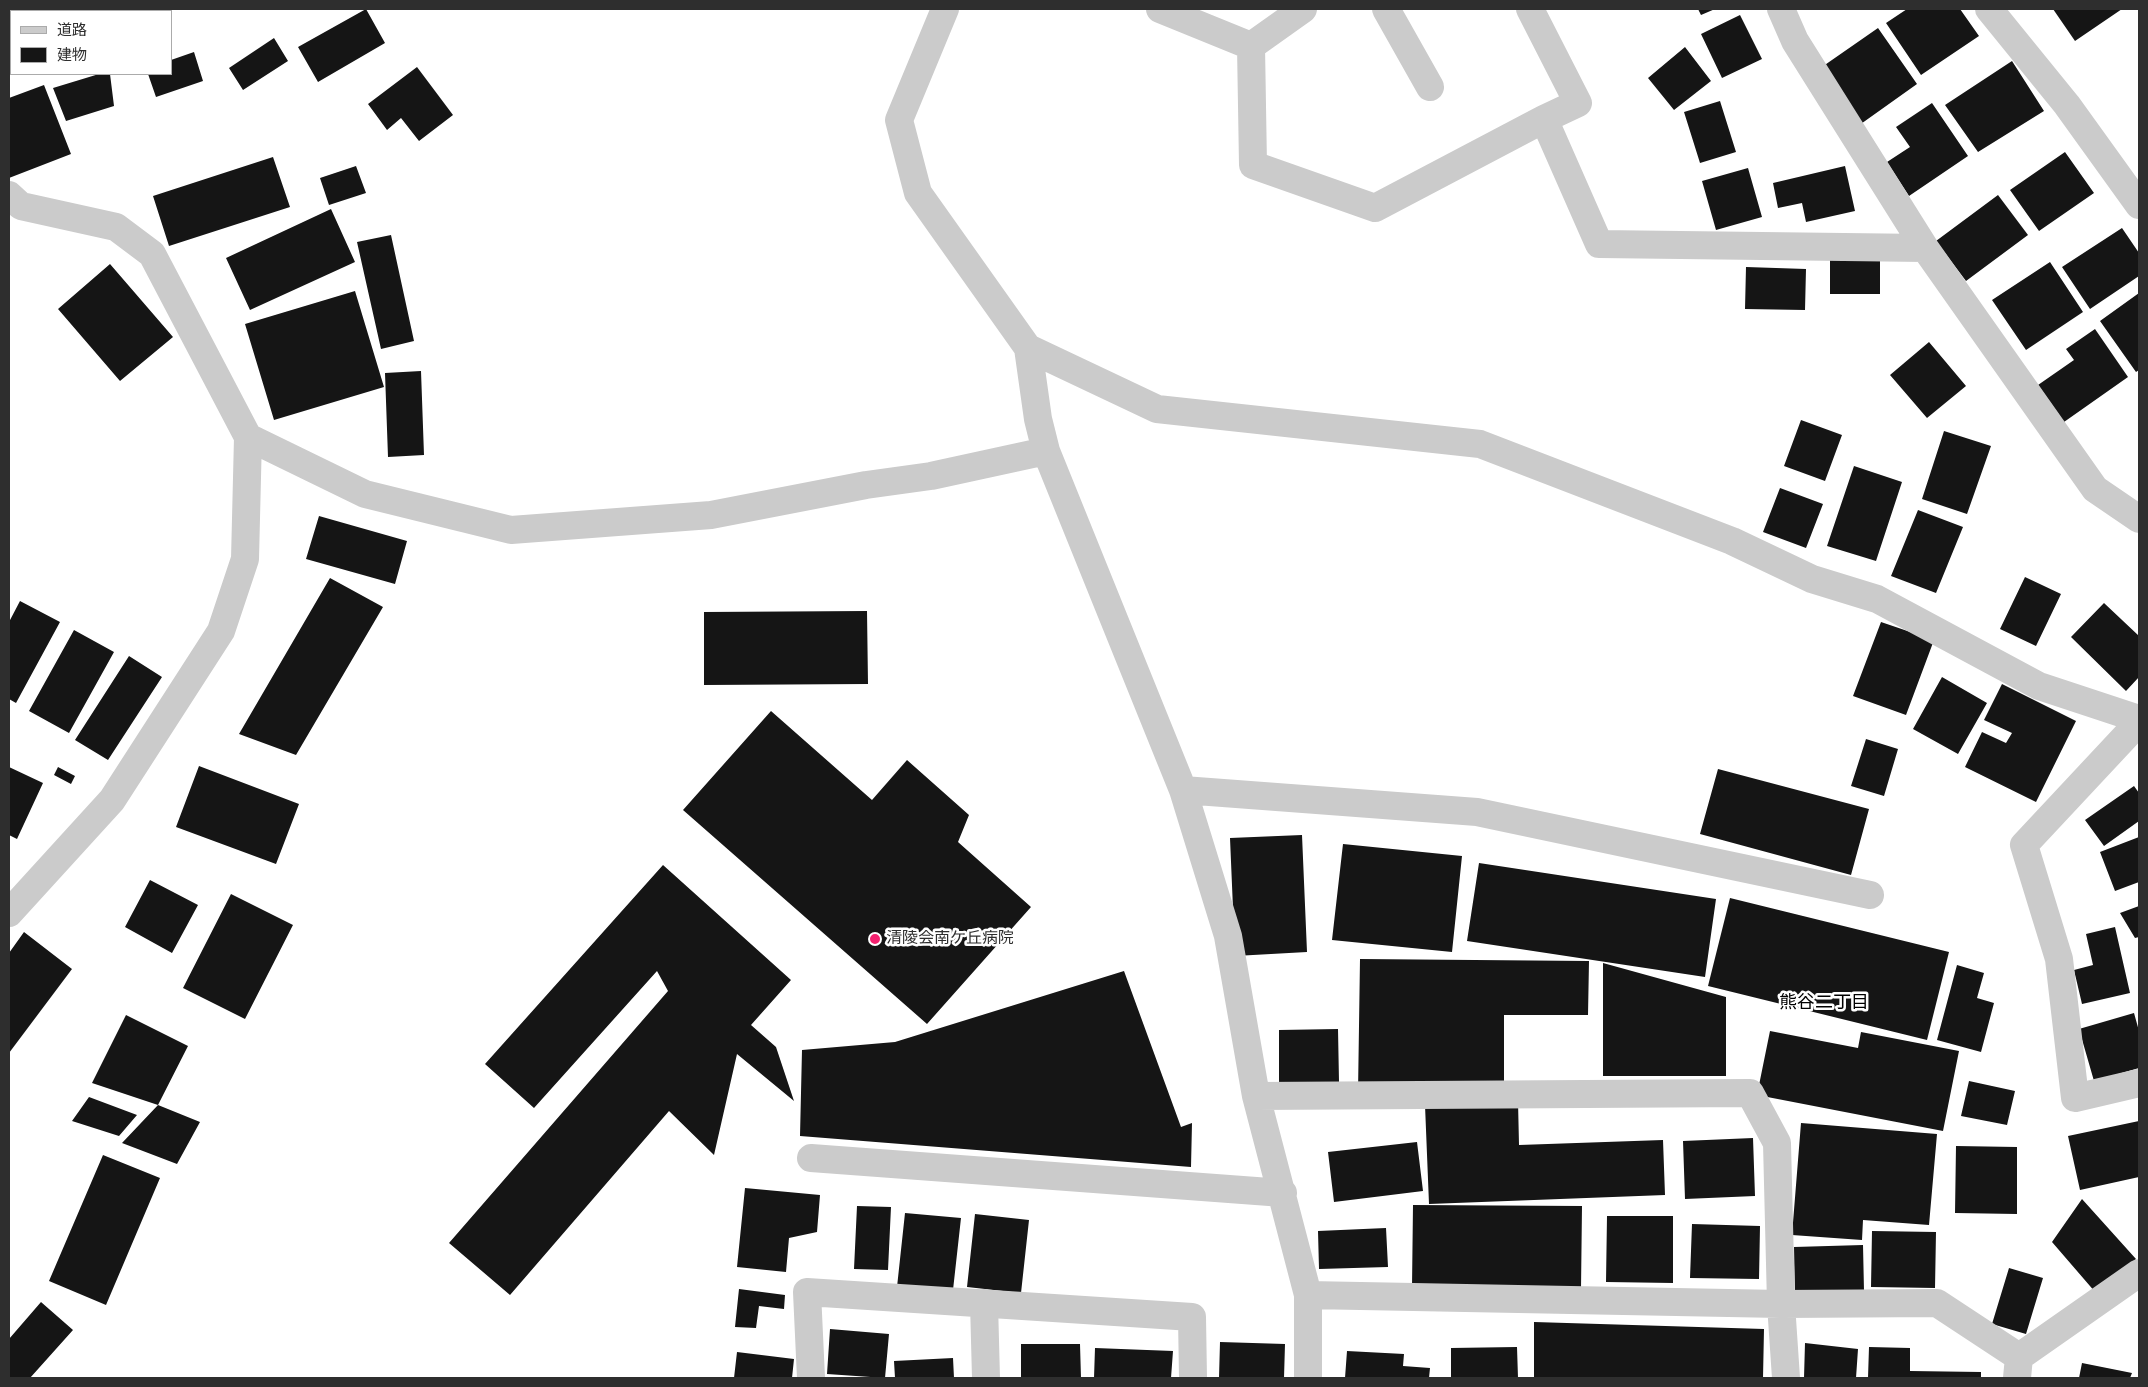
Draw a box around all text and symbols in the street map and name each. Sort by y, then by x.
legend [10,10,172,75]
text: 道路 [57,20,87,41]
text: 建物 [57,45,87,66]
place label: 清陵会南ケ丘病院 [886,929,1014,949]
marker: 清陵会南ケ丘病院 [868,932,882,946]
district label: 熊谷二丁目 [1779,993,1869,1015]

